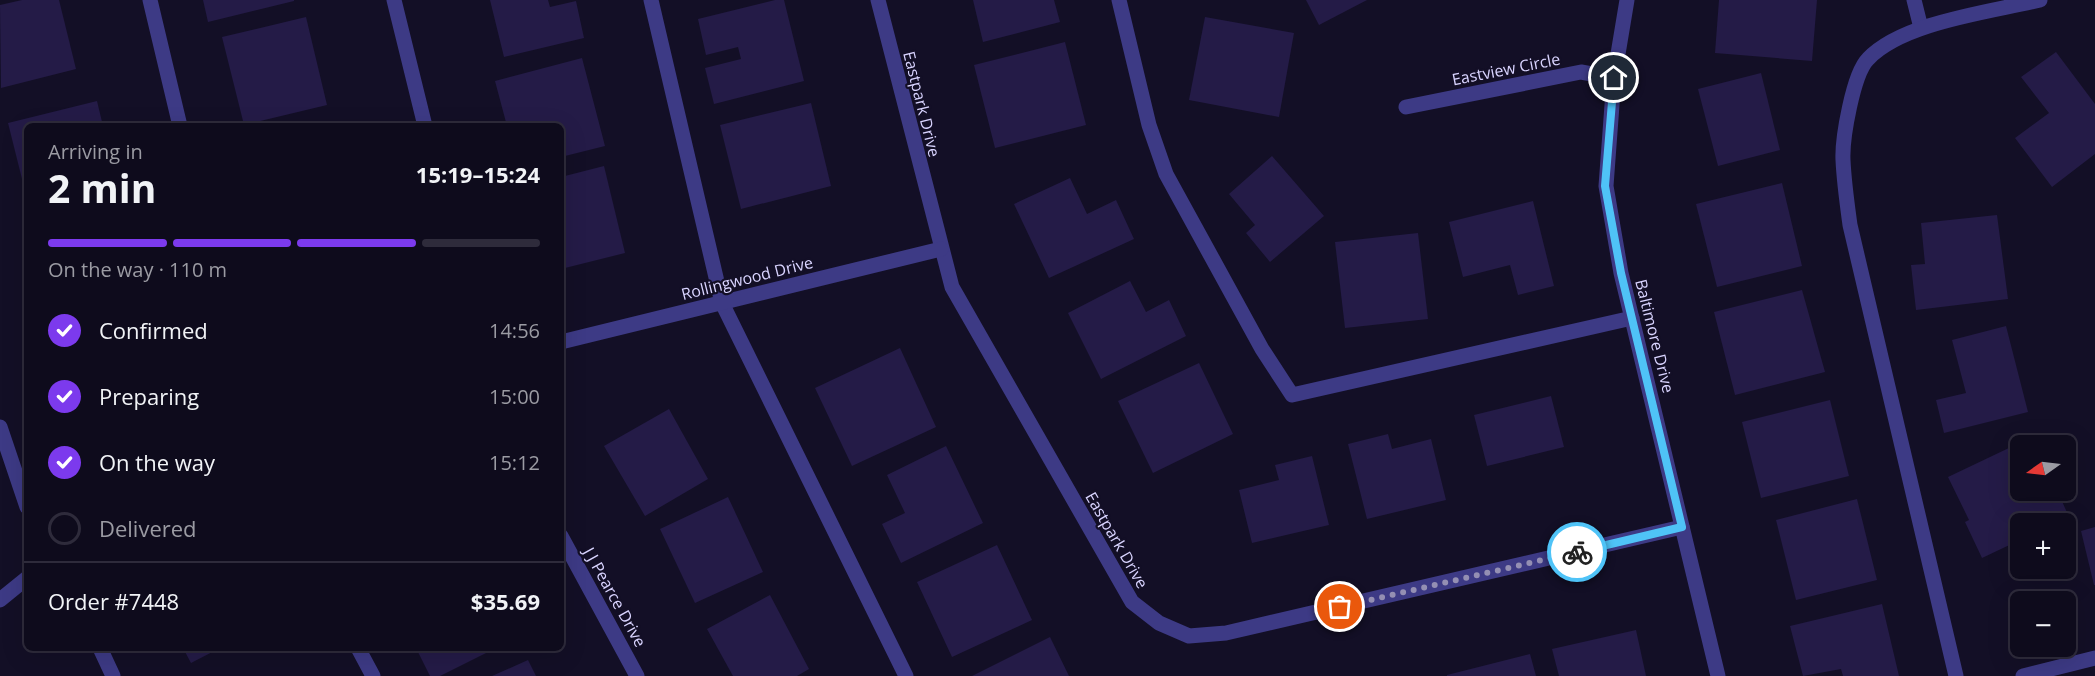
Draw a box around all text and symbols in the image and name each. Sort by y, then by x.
street label: Eastview Circle [1450,48,1562,90]
street label: Eastpark Drive [898,49,946,159]
pin [1588,52,1639,103]
icon: home [1597,61,1630,94]
text: Arriving in [48,138,143,165]
text: 15:19–15:24 [416,159,540,189]
text: 2 min [48,161,156,214]
street label: Rollingwood Drive [679,251,815,305]
text: On the way · 110 m [48,256,227,283]
street label: Baltimore Drive [1630,277,1680,395]
icon: check [48,314,81,347]
text: Confirmed [99,315,208,345]
text: 14:56 [489,317,540,344]
icon: check [48,380,81,413]
text: Preparing [99,381,199,411]
text: 15:00 [489,383,540,410]
north arrow [2010,435,2076,501]
map controls [2010,435,2076,657]
icon: check [48,446,81,479]
text: On the way [99,447,215,477]
text: 15:12 [489,449,540,476]
street label: Eastpark Drive [1080,488,1154,592]
text: Delivered [99,513,197,543]
button: + [2010,513,2076,579]
courier [1547,522,1607,582]
icon: bike [1561,536,1594,569]
street label: J J Pearce Drive [578,541,652,651]
pin [1314,581,1365,632]
text: Order #7448 [48,586,179,616]
text: $35.69 [471,586,540,616]
icon: bag [1323,590,1356,623]
button: − [2010,591,2076,657]

